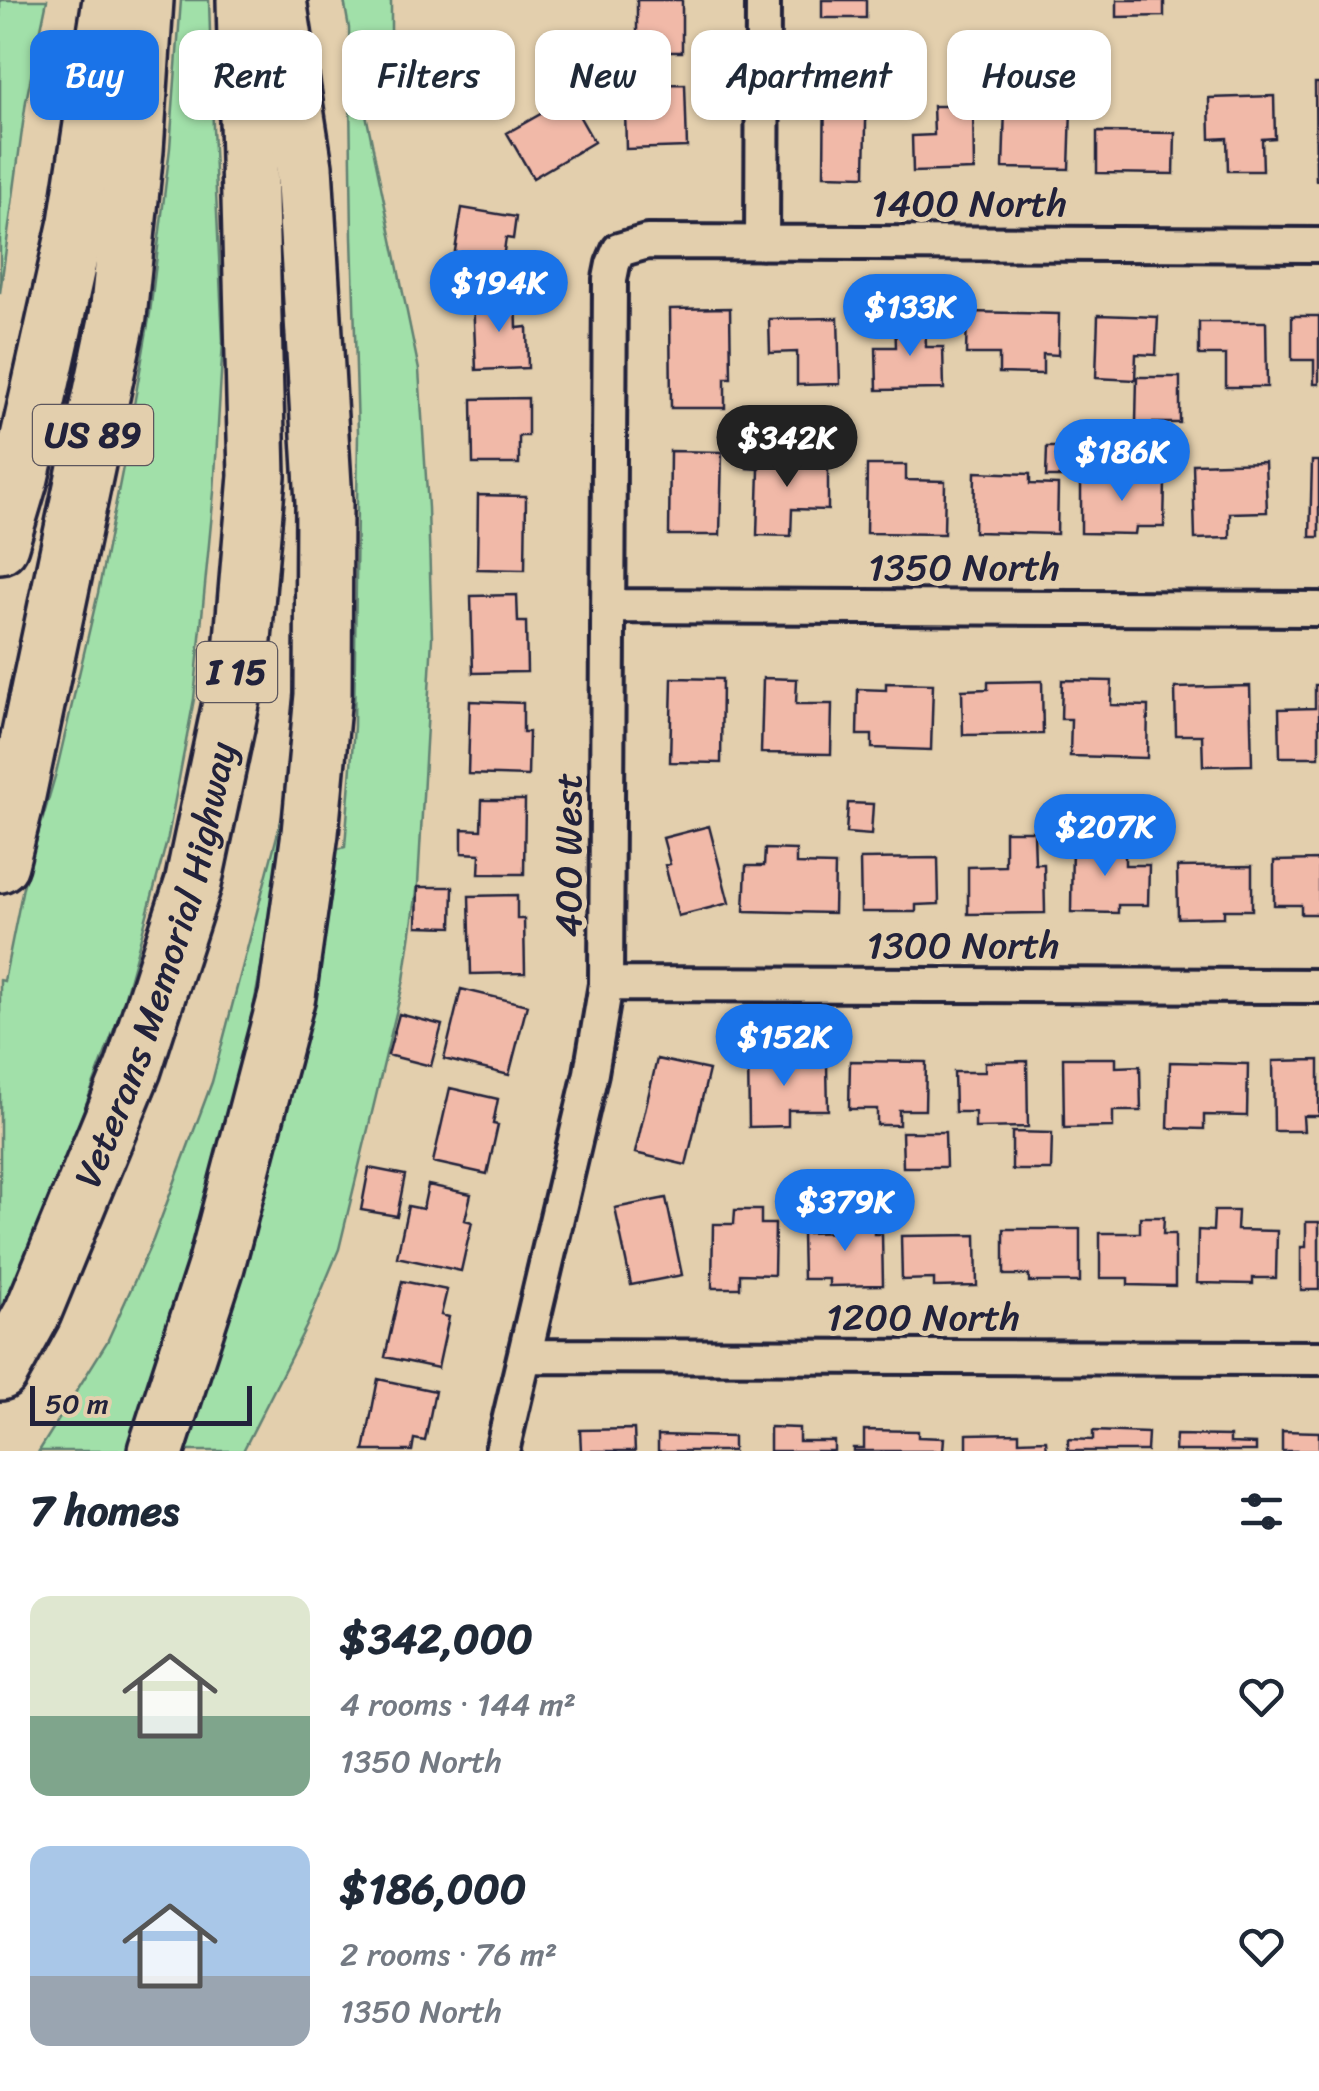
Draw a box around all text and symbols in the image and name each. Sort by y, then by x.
chip: Buy [30,30,159,120]
chip: Rent [179,30,322,120]
chip: Filters [342,30,515,120]
chip: New [535,30,671,120]
chip: Apartment [691,30,927,120]
chip: House [947,30,1111,120]
street label: 1400 North [871,170,1067,237]
pin: $194K [429,250,569,335]
text: $194K [452,254,546,311]
pin: $133K [840,274,980,359]
text: $133K [865,278,955,335]
road number: US 89 [33,405,153,465]
pin: $342K [717,405,857,490]
text: $342K [738,409,836,466]
pin: $186K [1052,419,1192,504]
text: $186K [1076,423,1168,480]
street label: 1350 North [868,534,1060,601]
road number: I 15 [197,642,277,702]
street label: Veterans Memorial Highway [55,736,256,1198]
street label: 400 West [535,773,602,937]
pin: $207K [1035,794,1175,879]
text: $207K [1056,798,1154,855]
street label: 1300 North [867,912,1059,979]
pin: $152K [714,1004,854,1089]
text: $152K [738,1008,830,1065]
pin: $379K [775,1169,915,1254]
text: $379K [797,1173,893,1230]
street label: 1200 North [826,1284,1020,1351]
text: 50 m [45,1379,109,1428]
scale bar [30,1381,252,1426]
text: 7 homes [30,1474,179,1548]
icon: filters [1234,1484,1289,1539]
text: $342,000 [340,1602,533,1676]
icon: home [110,1636,230,1756]
icon: heart [1234,1669,1289,1724]
text: 4 rooms · 144 m² [340,1676,576,1733]
text: 1350 North [340,1733,502,1790]
text: $186,000 [340,1852,526,1926]
icon: home [110,1886,230,2006]
icon: heart [1234,1919,1289,1974]
text: 2 rooms · 76 m² [340,1926,557,1983]
text: 1350 North [340,1983,502,2040]

